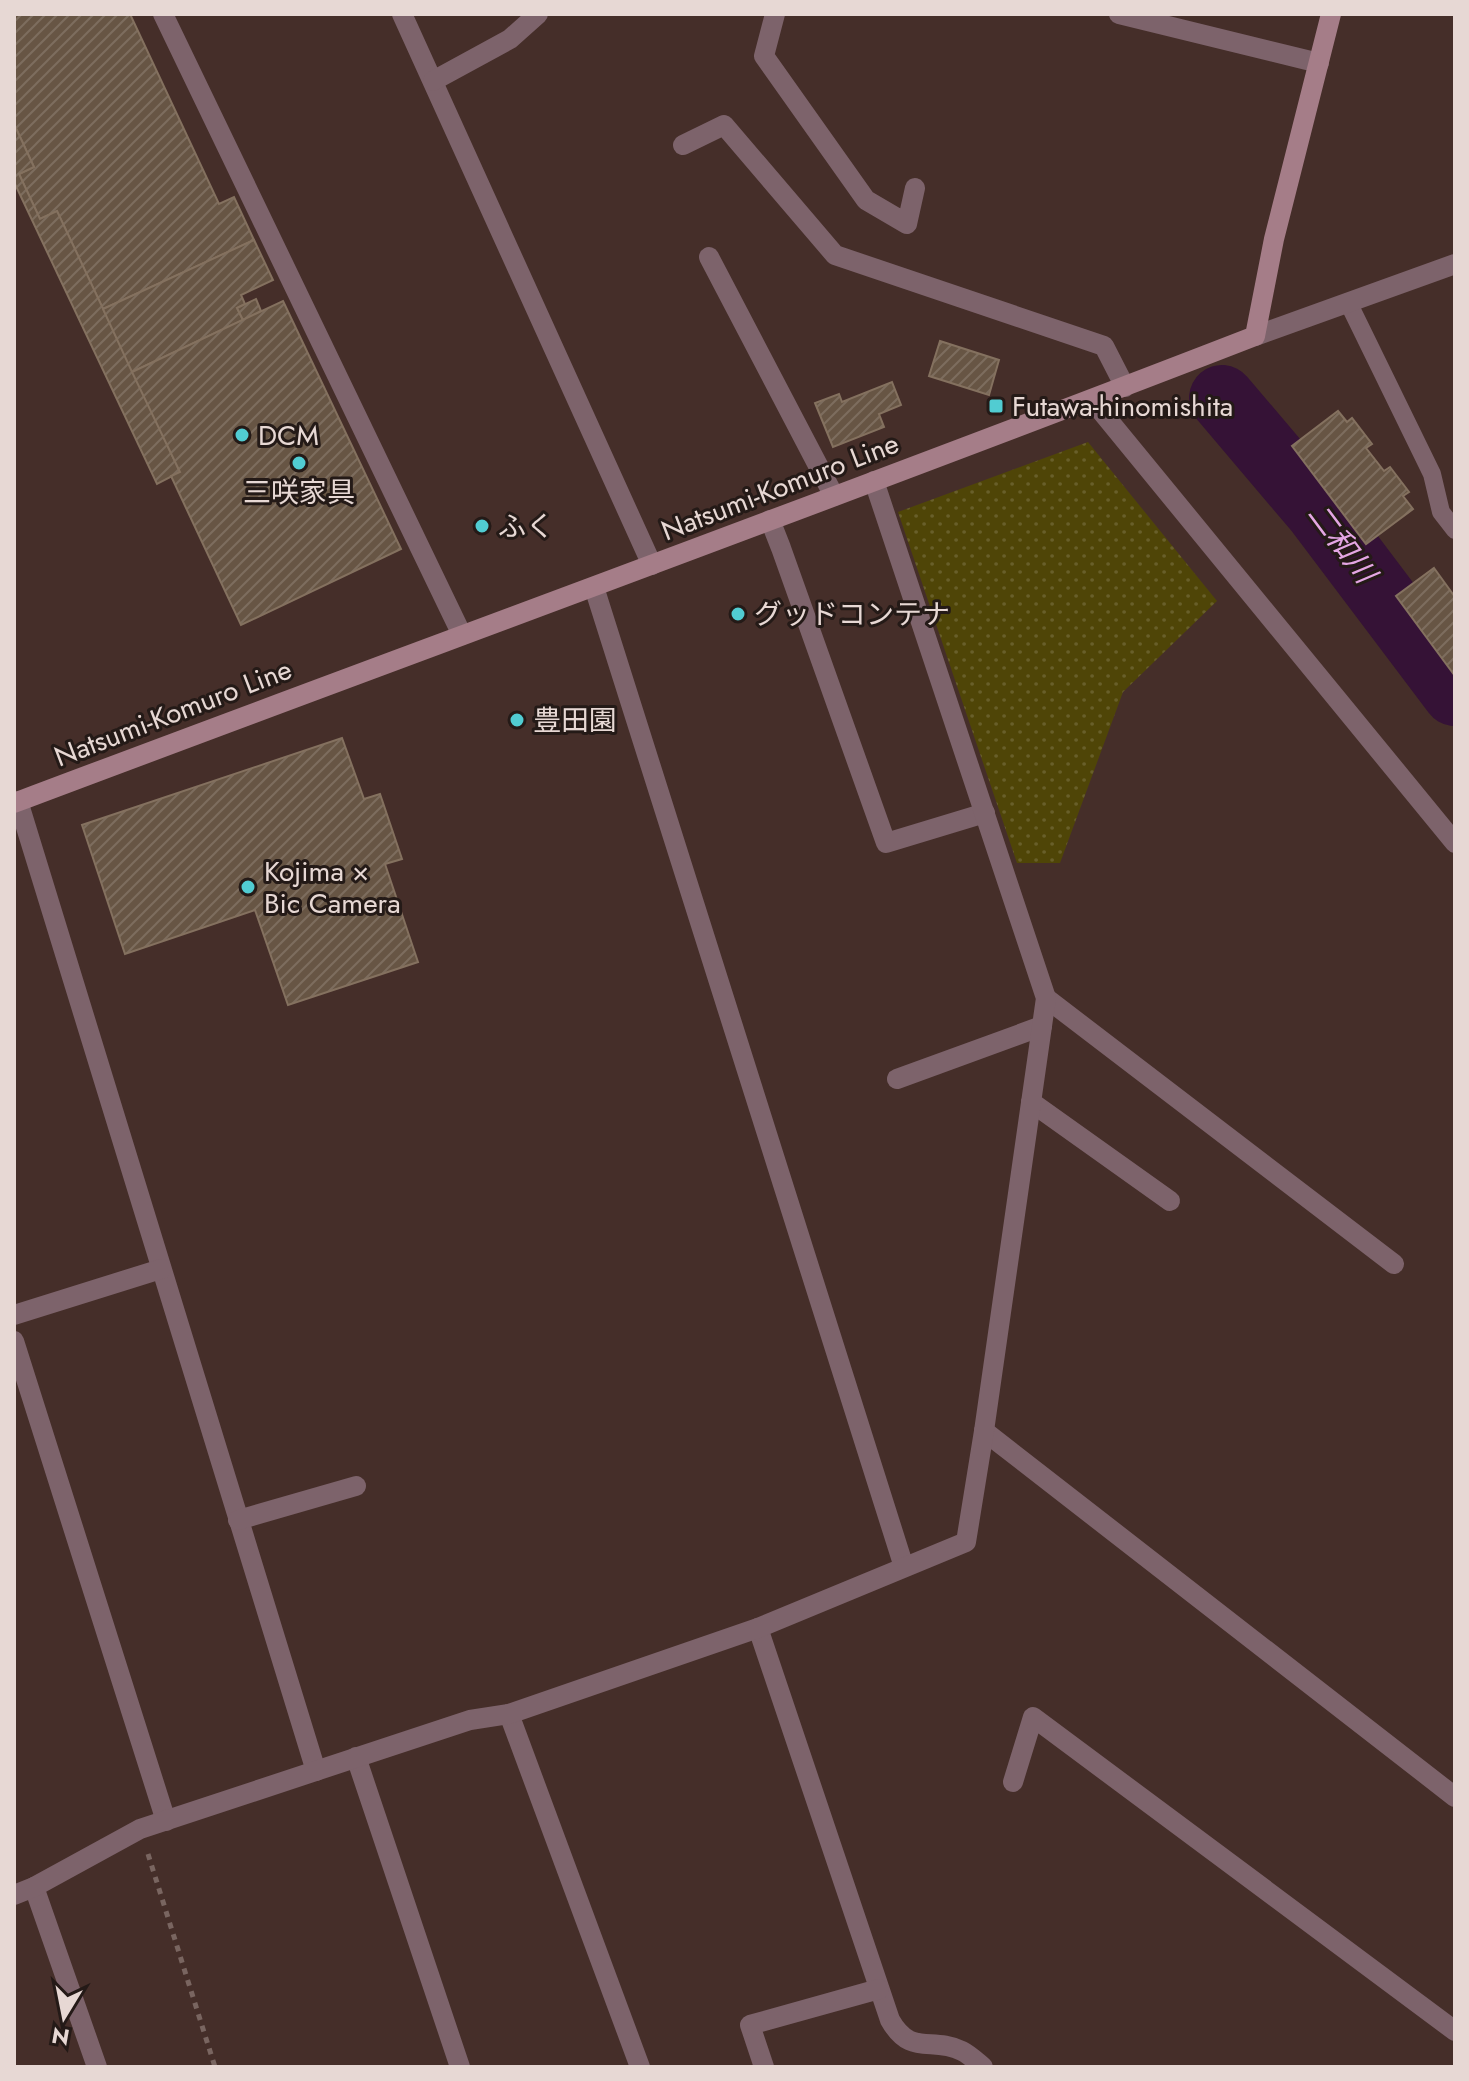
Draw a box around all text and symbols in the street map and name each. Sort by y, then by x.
place label: Futawa-hinomishita [1012,386,1233,427]
marker: Futawa-hinomishita [987,397,1005,415]
place label: DCM [258,415,319,456]
street label: Natsumi-Komuro Line [655,423,905,551]
marker: DCM [233,426,251,444]
marker: 三咲家具 [290,454,308,472]
place label: 三咲家具 [243,472,355,513]
water label: 二和川 [1298,494,1388,594]
place label: ふく [498,506,554,547]
marker: ふく [473,517,491,535]
place label: グッドコンテナ [754,594,950,635]
marker: グッドコンテナ [729,605,747,623]
street label: Natsumi-Komuro Line [48,649,298,777]
place label: 豊田園 [533,700,617,741]
marker: 豊田園 [508,711,526,729]
place label: Kojima × Bic Camera [264,851,401,924]
marker: Kojima × Bic Camera [239,878,257,896]
north arrow [24,1977,104,2057]
text: N [49,2019,72,2054]

